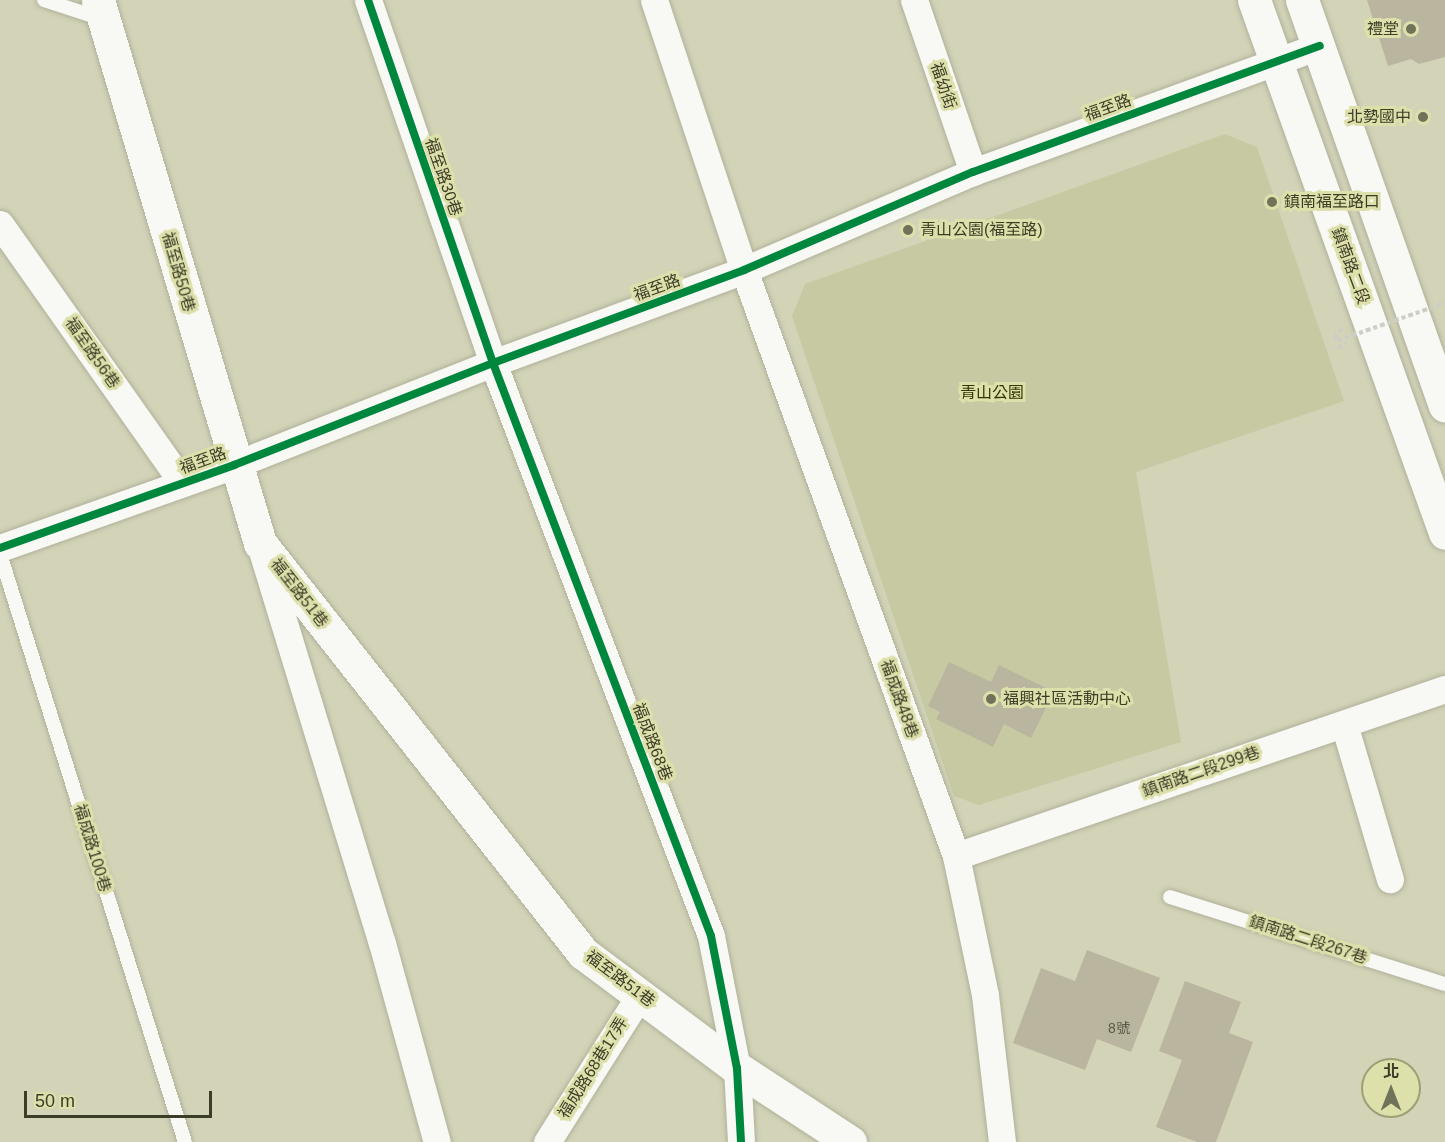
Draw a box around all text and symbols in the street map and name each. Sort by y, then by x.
place label: 禮堂 [1367,19,1399,39]
marker: 禮堂 [1404,22,1418,36]
street label: 福幼街 [926,60,960,112]
street label: 福至路 [1082,91,1134,125]
place label: 北勢國中 [1347,107,1411,127]
marker: 北勢國中 [1416,110,1430,124]
street label: 福至路30巷 [421,135,465,219]
place label: 鎮南福至路口 [1284,192,1380,212]
marker: 鎮南福至路口 [1265,195,1279,209]
place label: 青山公園(福至路) [920,220,1043,240]
marker: 青山公園(福至路) [901,223,915,237]
street label: 鎮南路二段 [1327,225,1373,307]
street label: 福至路50巷 [157,230,199,314]
street label: 福至路 [631,271,683,305]
street label: 福至路56巷 [61,314,123,392]
park label: 青山公園 [960,383,1024,403]
street label: 福至路 [177,444,229,478]
street label: 福至路51巷 [266,555,332,631]
street label: 福成路48巷 [876,657,922,741]
place label: 福興社區活動中心 [1003,689,1131,709]
marker: 福興社區活動中心 [984,692,998,706]
street label: 福成路68巷 [628,700,676,784]
street label: 鎮南路二段299巷 [1140,743,1262,801]
street label: 福成路100巷 [70,802,114,894]
street label: 鎮南路二段267巷 [1247,912,1369,968]
street label: 福至路51巷 [582,947,658,1011]
street label: 福成路68巷17弄 [554,1014,632,1122]
house number: 8號 [1108,1020,1130,1036]
north arrow [1361,1058,1421,1118]
text: 北 [1383,1063,1399,1080]
scale bar [27,1079,214,1117]
text: 50 m [35,1091,75,1111]

